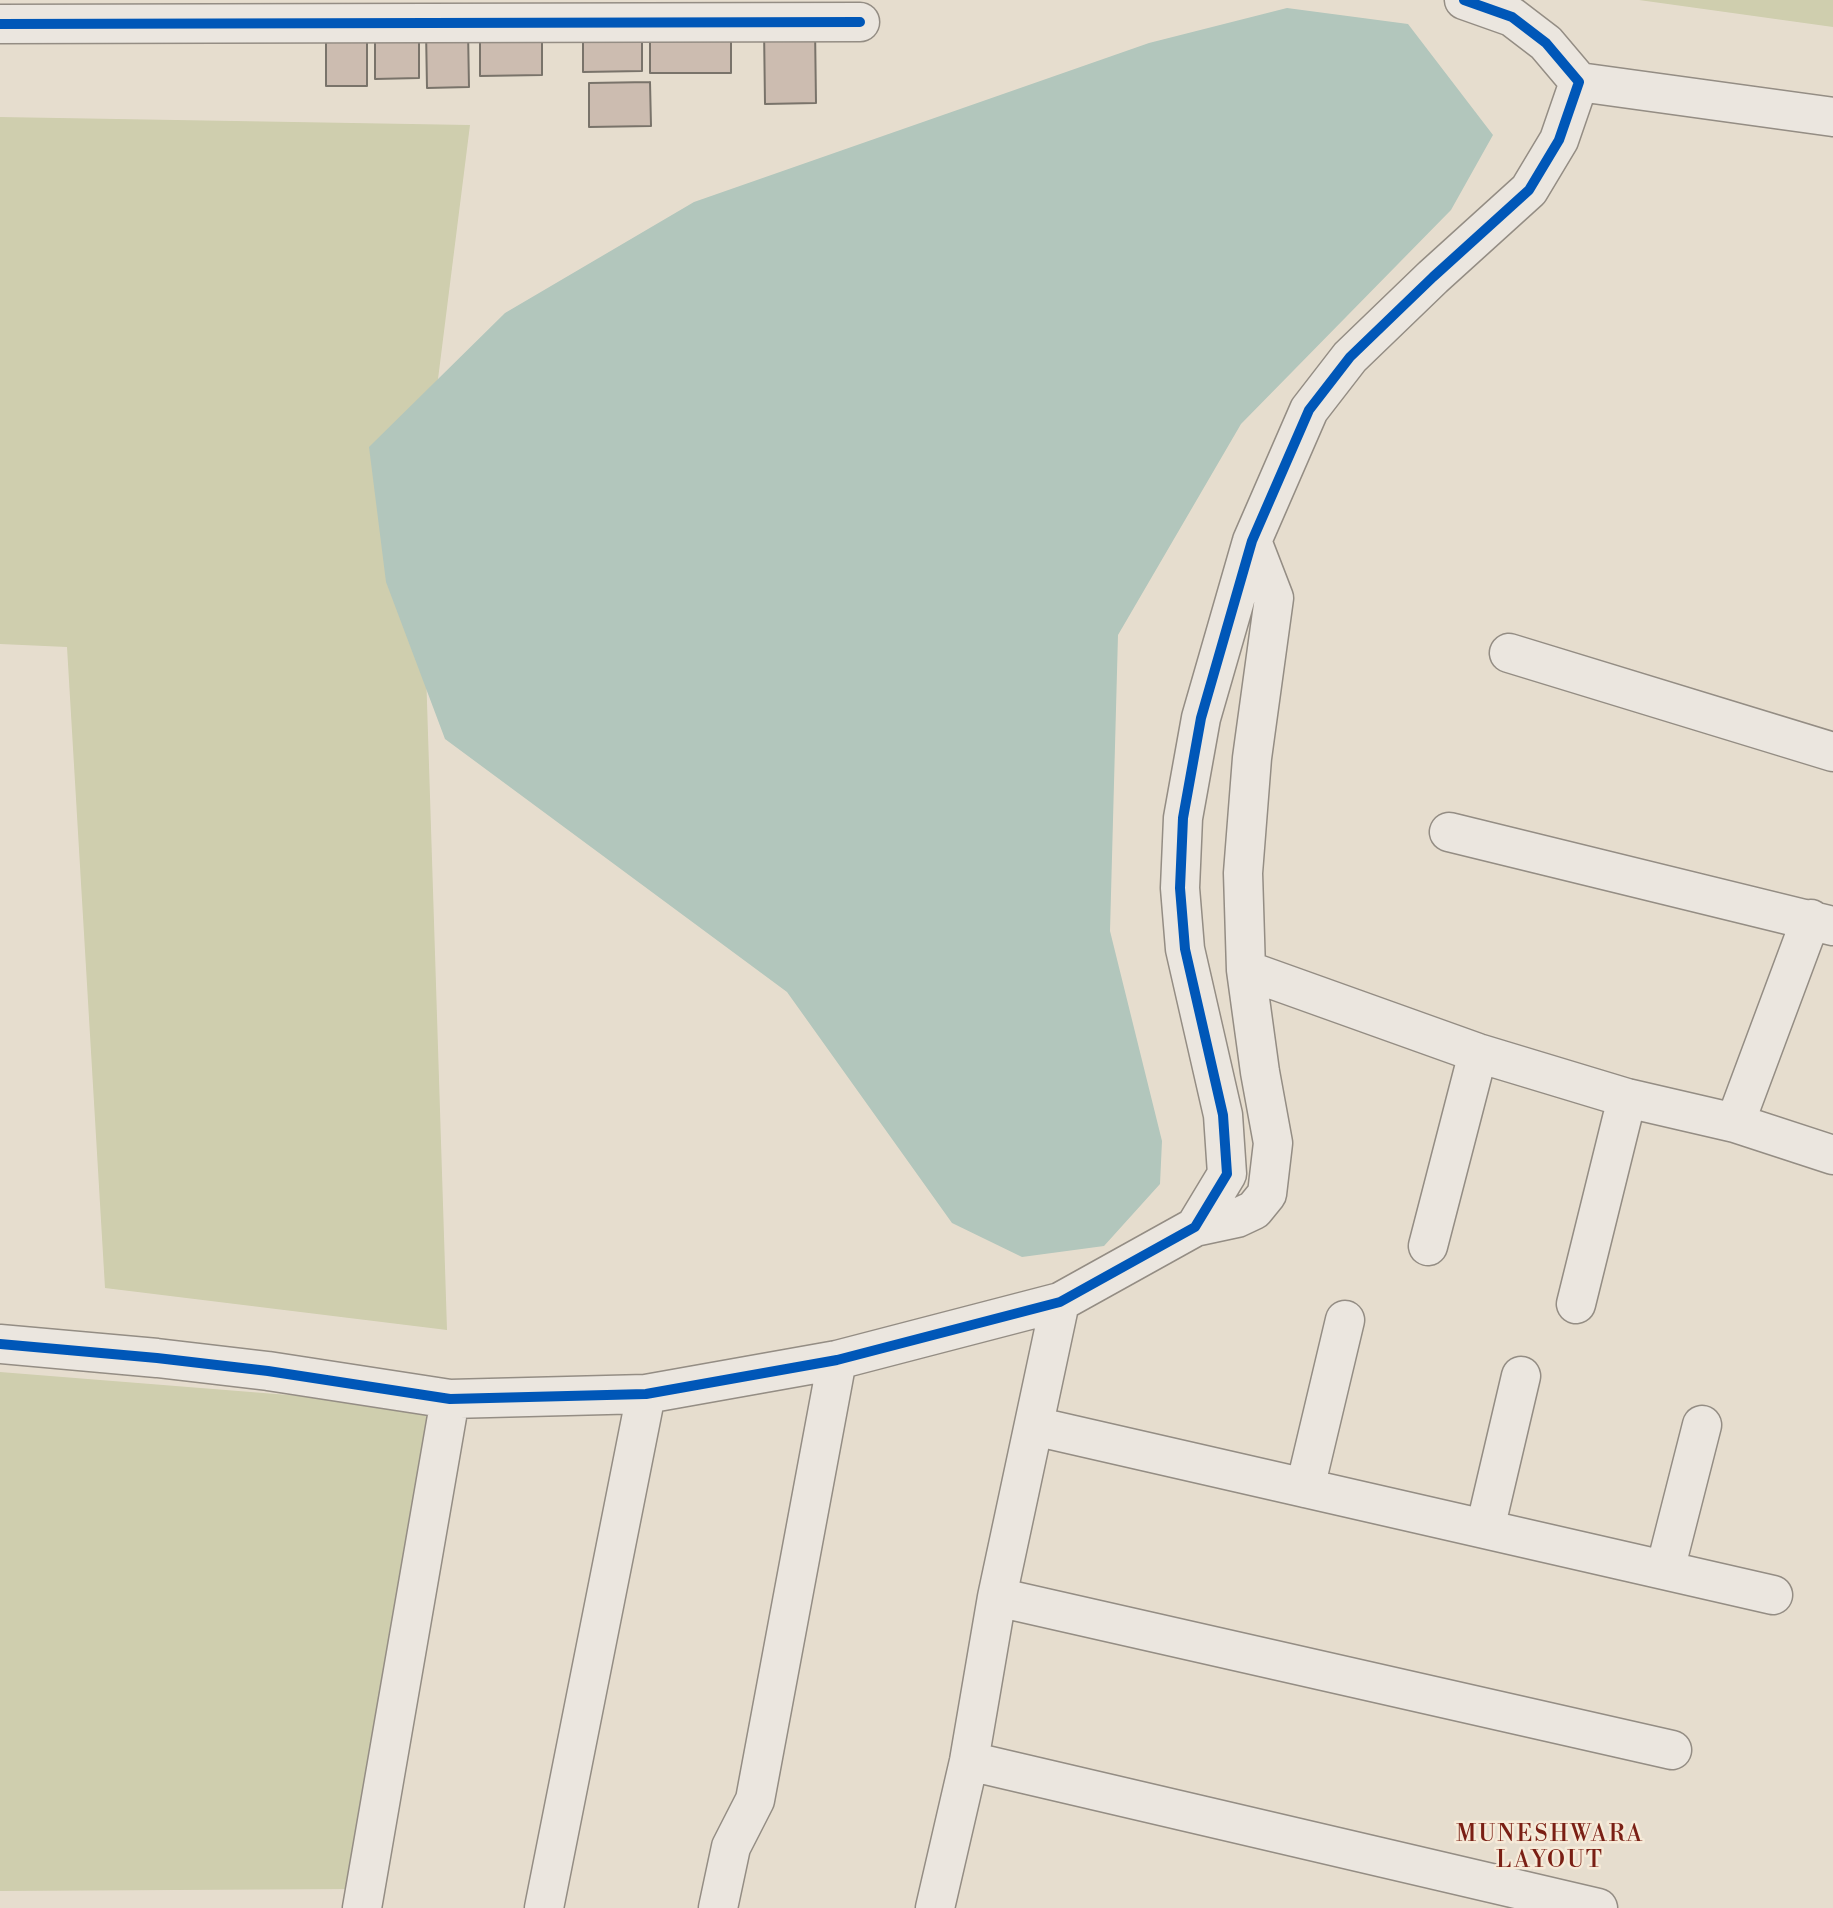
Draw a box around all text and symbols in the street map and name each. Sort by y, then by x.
district label: MUNESHWARA LAYOUT [1457,1821,1643,1875]

